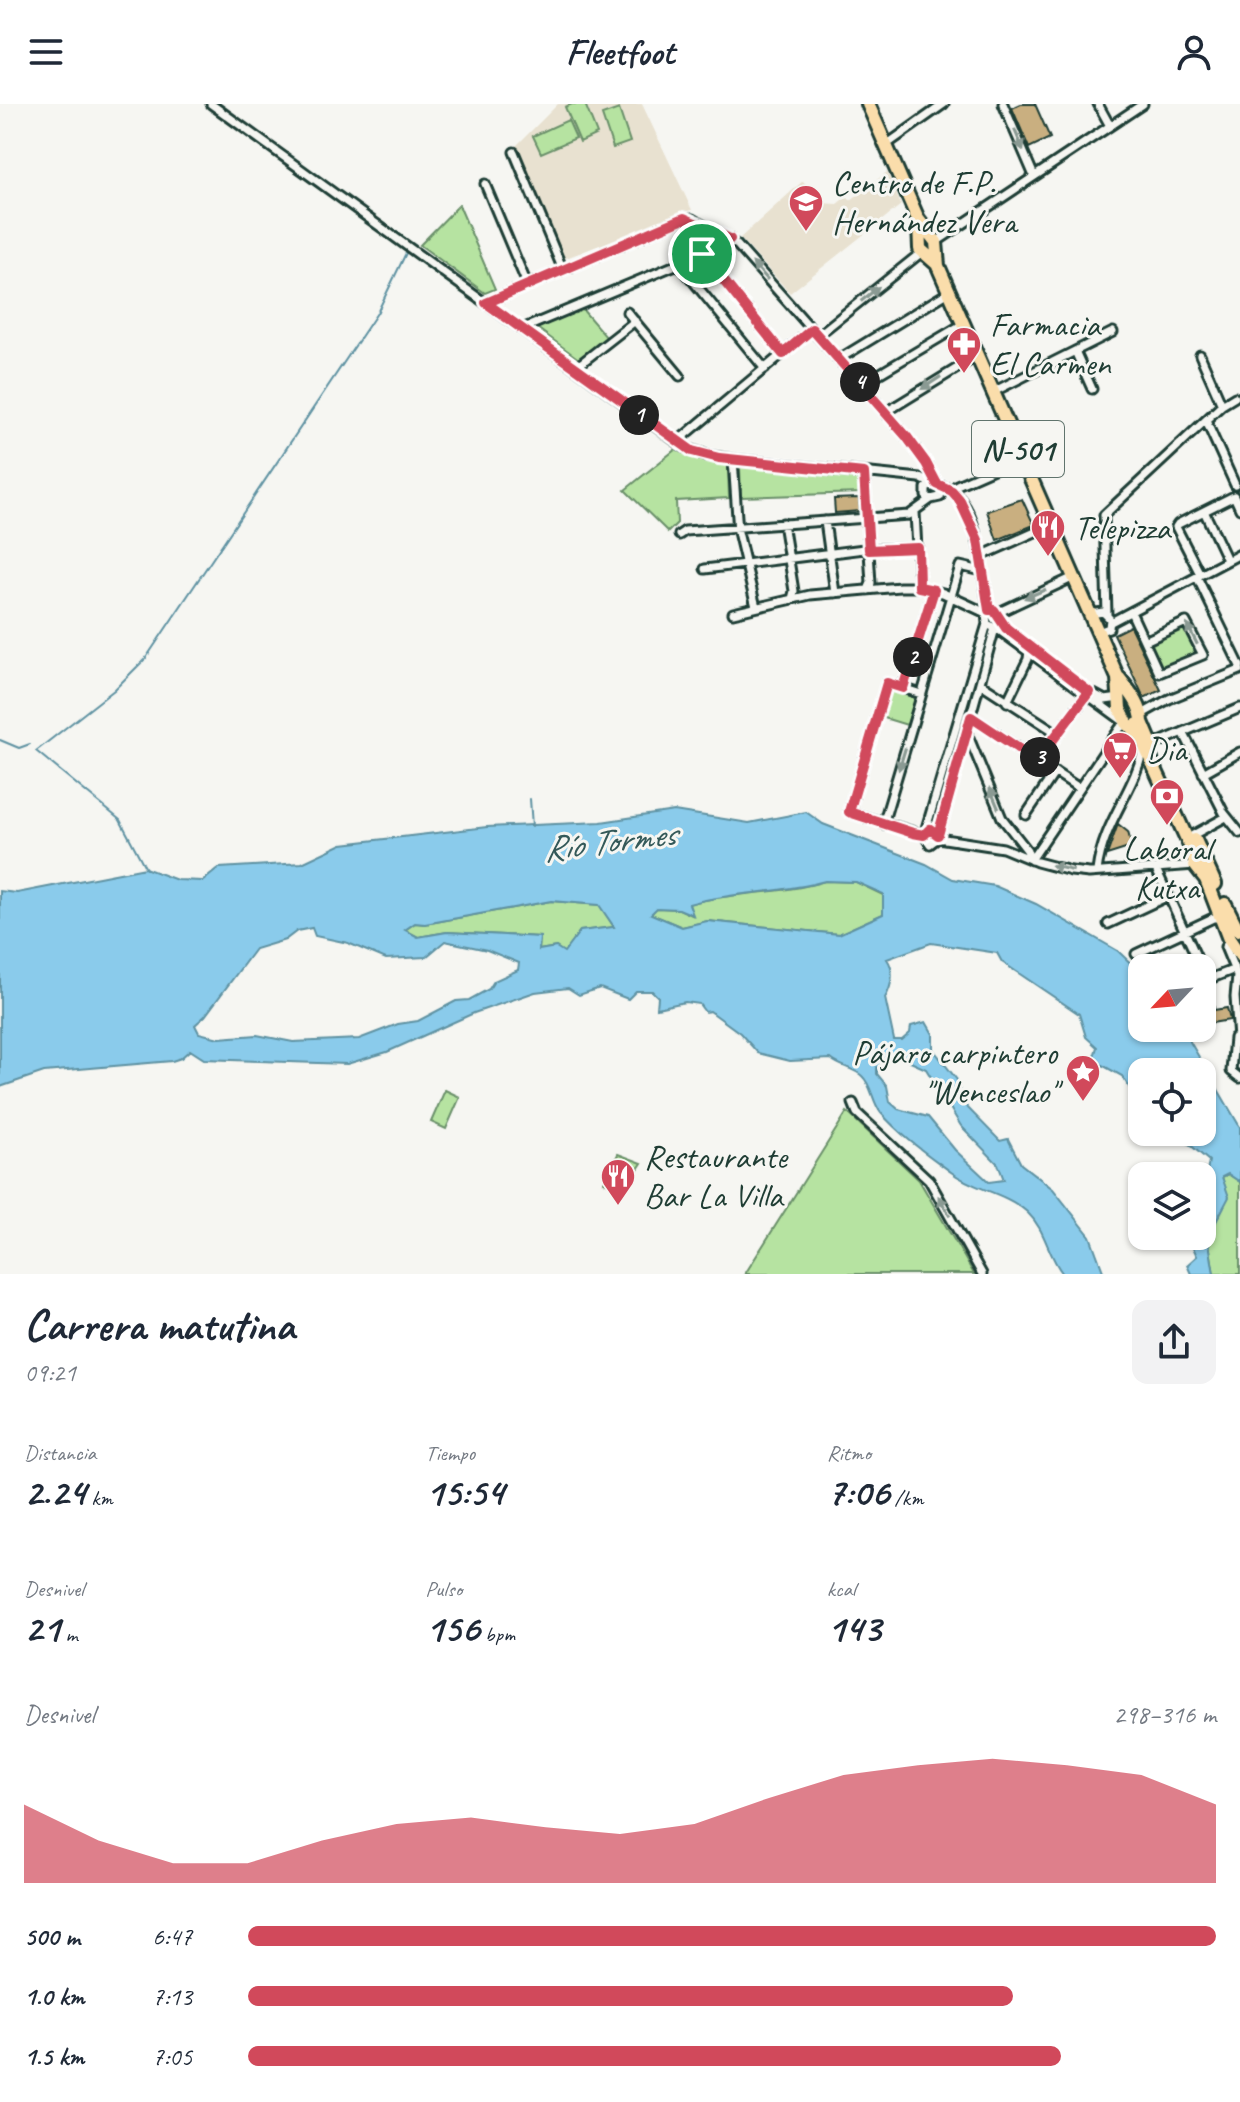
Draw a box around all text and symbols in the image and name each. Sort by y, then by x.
text: Fleetfoot [566,29,674,75]
icon: menu [24,30,68,74]
icon: person [1172,30,1216,74]
one-way arrow [1012,128,1025,152]
place label: Centro de F.P. Hernández Vera [832,161,1019,243]
school or university icon: Centro de F.P. Hernández Vera [787,183,825,233]
pin [668,220,736,288]
icon: arrive [680,232,724,276]
one-way arrow [752,262,769,282]
one-way arrow [860,286,880,303]
place label: Farmacia El Carmen [990,303,1112,385]
pharmacy icon: Farmacia El Carmen [945,325,983,375]
pin: 4 [840,362,880,402]
text: 4 [855,368,865,396]
one-way arrow [920,376,942,390]
pin: 1 [619,395,659,435]
text: 1 [634,401,644,429]
road number: N-501 [972,421,1064,477]
place label: Telepizza [1074,506,1172,549]
restaurant icon: Telepizza [1029,508,1067,558]
one-way arrow [1023,587,1046,601]
one-way arrow [1185,622,1199,645]
pin: 2 [893,637,933,677]
text: 2 [908,643,918,671]
place label: Dia [1146,728,1189,771]
supermarket icon: Dia [1101,730,1139,780]
pin: 3 [1020,737,1060,777]
text: 3 [1035,743,1045,771]
one-way arrow [895,747,908,771]
bank icon: Laboral Kutxa [1148,777,1186,827]
one-way arrow [987,786,1000,810]
water label: Río Tormes [540,809,683,872]
place label: Laboral Kutxa [1123,827,1217,909]
one-way arrow [1049,861,1074,874]
north arrow [1128,954,1216,1042]
map controls [1128,954,1216,1250]
place label: Pájaro carpintero "Wenceslao" [852,1031,1064,1113]
place icon: Pájaro carpintero "Wenceslao" [1064,1053,1102,1103]
button: locate [1128,1058,1216,1146]
place label: Restaurante Bar La Villa [644,1135,789,1217]
restaurant icon: Restaurante Bar La Villa [599,1157,637,1207]
button: layers [1128,1162,1216,1250]
one-way arrow [937,1195,951,1217]
text: Carrera matutina [24,1298,294,1353]
button: share [1132,1300,1216,1384]
text: 09:21 [24,1356,76,1389]
text: Distancia [24,1439,96,1467]
text: Tiempo [425,1439,475,1467]
text: Ritmo [827,1439,871,1467]
text: 2.24 [24,1467,86,1517]
text: 15:54 [425,1467,504,1517]
text: 7:06 [827,1467,889,1517]
text: km [86,1484,113,1512]
text: /km [889,1484,923,1512]
text: Desnivel [24,1575,84,1603]
text: Pulso [425,1575,462,1603]
text: kcal [827,1575,856,1603]
text: 21 [24,1603,60,1653]
text: 156 [425,1603,480,1653]
text: 143 [827,1603,881,1653]
text: m [60,1620,78,1648]
text: bpm [480,1620,515,1648]
text: Desnivel [24,1698,95,1731]
text: 298–316 m [1113,1698,1216,1731]
text: 500 m [24,1920,80,1953]
text: 6:47 [152,1920,192,1953]
text: 1.0 km [24,1980,84,2013]
text: 7:13 [152,1980,192,2013]
text: 1.5 km [24,2040,84,2073]
text: 7:05 [152,2040,192,2073]

